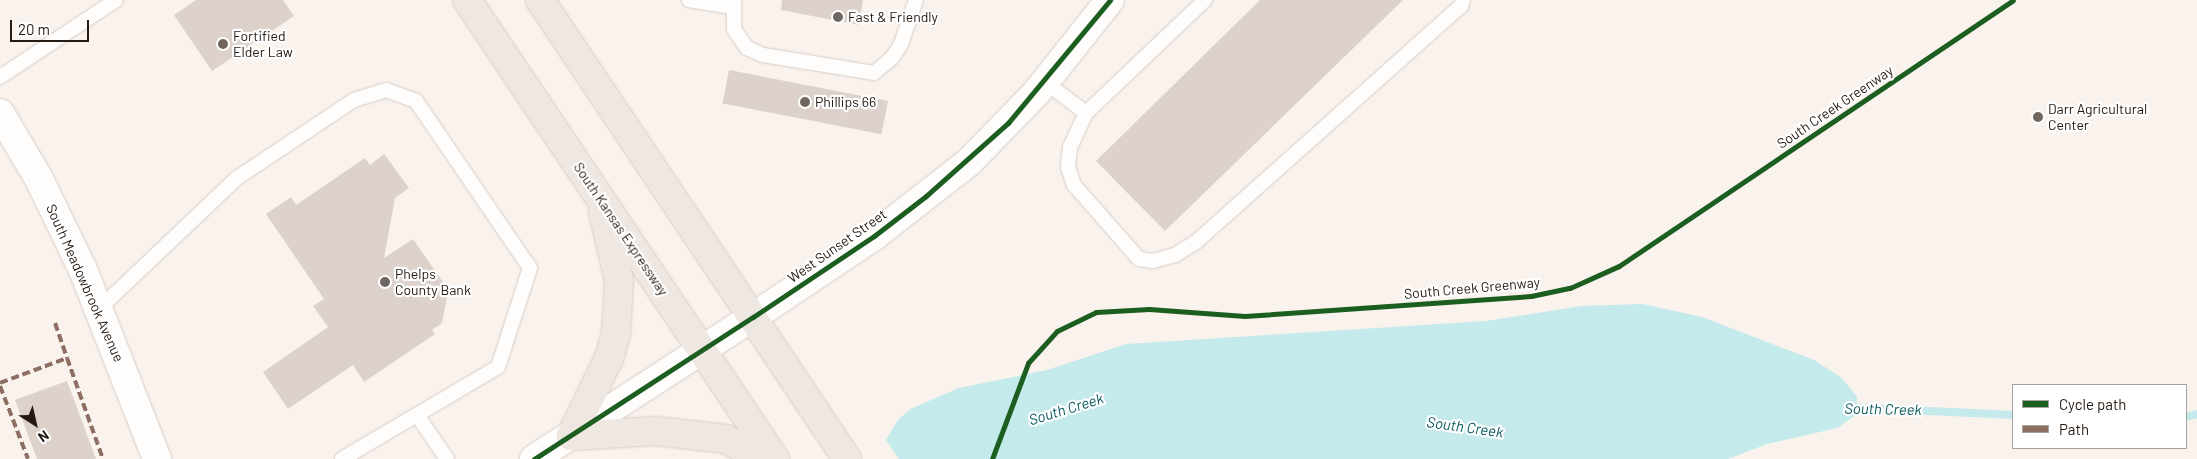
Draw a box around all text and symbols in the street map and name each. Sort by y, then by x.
place label: Fast & Friendly [848,9,938,25]
scale bar [12,10,91,42]
marker: Fast & Friendly [832,11,844,23]
text: 20 m [18,20,50,38]
place label: Fortified Elder Law [233,28,293,60]
marker: Fortified Elder Law [217,38,229,50]
street label: South Creek Greenway [1774,62,1896,152]
place label: Phillips 66 [815,94,876,110]
marker: Phillips 66 [799,96,811,108]
place label: Darr Agricultural Center [2048,101,2147,134]
marker: Darr Agricultural Center [2032,111,2044,123]
street label: South Kansas Expressway [570,159,672,299]
street label: South Meadowbrook Avenue [43,202,127,364]
street label: West Sunset Street [784,206,890,286]
place label: Phelps County Bank [395,266,471,298]
street label: South Creek Greenway [1403,274,1541,302]
marker: Phelps County Bank [379,276,391,288]
legend [2012,384,2187,449]
water label: South Creek [1026,389,1106,429]
text: Cycle path [2059,395,2126,413]
north arrow [10,399,60,449]
water label: South Creek [1844,399,1922,419]
water label: South Creek [1426,413,1504,441]
text: Path [2059,420,2089,438]
text: N [35,427,53,446]

